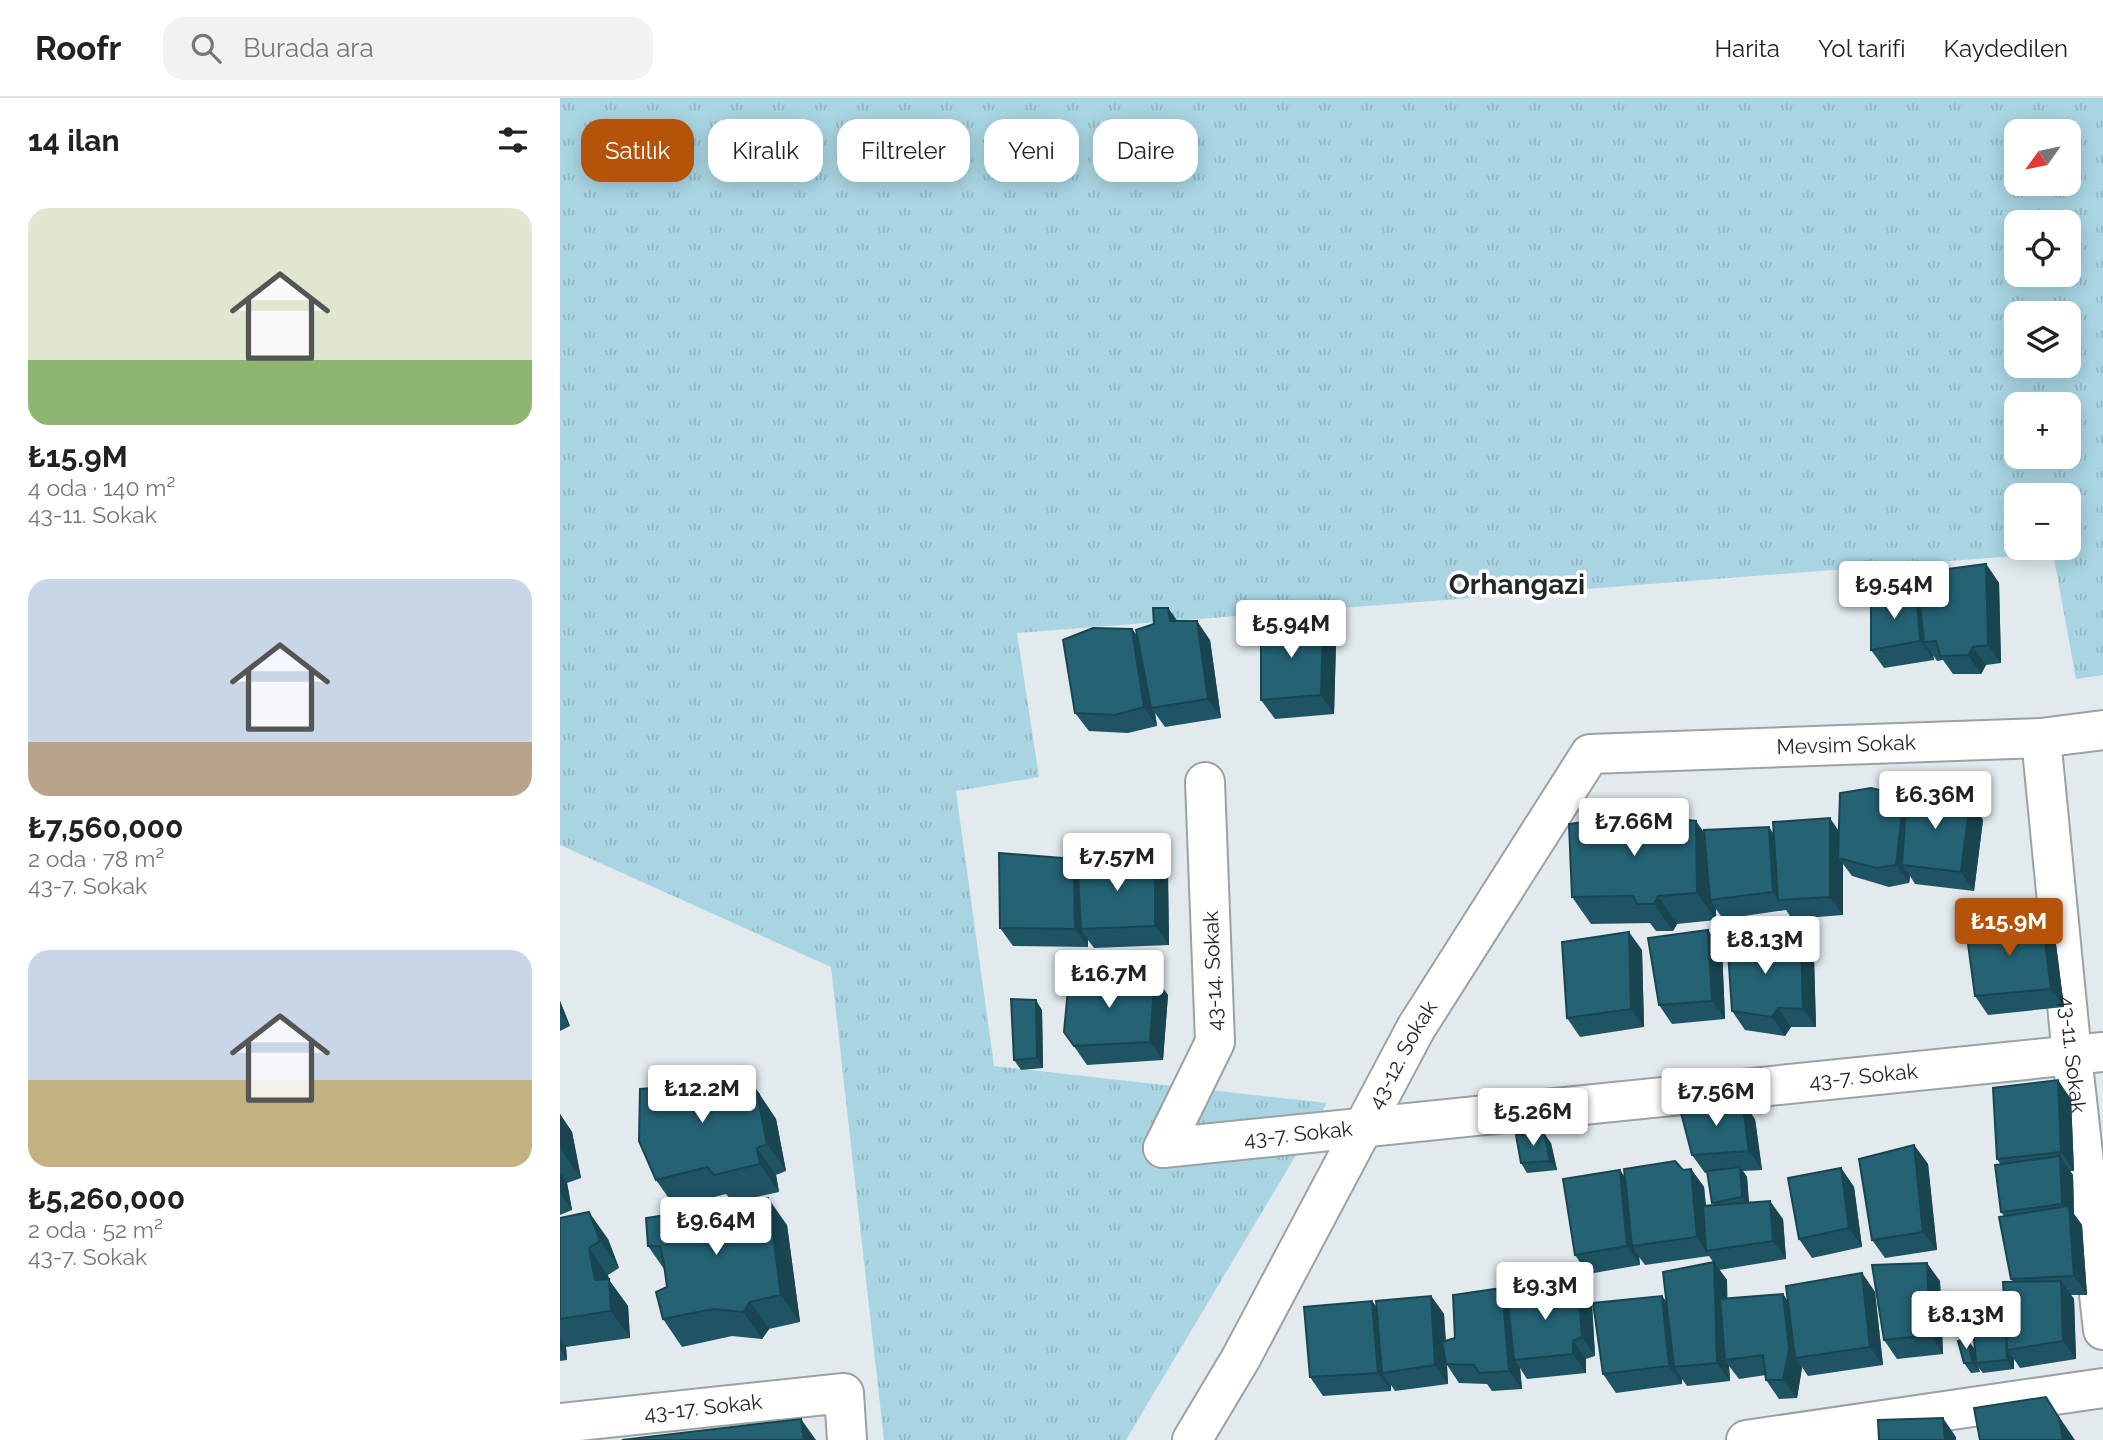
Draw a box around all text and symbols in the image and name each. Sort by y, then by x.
search box [163,17,653,80]
text: Roofr [35,29,121,68]
icon: search [187,29,225,67]
text: Burada ara [243,33,374,63]
text: Harita [1714,34,1780,63]
text: Yol tarifi [1818,34,1906,63]
text: Kaydedilen [1944,34,2068,63]
chip: Satılık [581,119,694,182]
chip: Kiralık [708,119,823,182]
chip: Filtreler [837,119,970,182]
chip: Yeni [984,119,1079,182]
chip: Daire [1093,119,1198,182]
north arrow [2004,119,2081,196]
map controls [2004,119,2081,560]
icon: filters [494,121,532,159]
text: 14 ilan [28,123,120,158]
button: locate [2004,210,2081,287]
icon: home [217,253,343,379]
button: layers [2004,301,2081,378]
button: + [2004,392,2081,469]
text: ₺15.9M [28,439,128,474]
text: 4 oda · 140 m² [28,474,175,501]
button: − [2004,483,2081,560]
text: 43-11. Sokak [28,501,157,528]
pin: ₺9.54M [1837,561,1951,621]
district label: Orhangazi [1449,568,1585,601]
text: ₺9.54M [1855,570,1933,597]
pin: ₺5.94M [1234,601,1348,660]
text: ₺5.94M [1252,609,1330,636]
icon: home [217,624,343,750]
street label: Mevsim Sokak [1776,729,1916,759]
pin: ₺6.36M [1878,772,1992,831]
text: ₺6.36M [1895,780,1975,807]
pin: ₺7.66M [1577,798,1691,858]
text: ₺7.66M [1595,807,1673,834]
text: ₺7,560,000 [28,810,183,845]
pin: ₺7.57M [1060,834,1174,893]
text: ₺7.57M [1079,842,1155,869]
text: 2 oda · 78 m² [28,845,164,872]
text: 43-7. Sokak [28,872,147,899]
pin: ₺15.9M [1952,898,2066,958]
text: ₺15.9M [1971,907,2047,934]
street label: 43-14. Sokak [1198,911,1227,1031]
pin: ₺8.13M [1708,916,1822,976]
text: ₺8.13M [1727,925,1803,952]
pin: ₺16.7M [1052,950,1166,1010]
text: ₺16.7M [1071,959,1147,986]
icon: home [217,995,343,1121]
street label: 43-11. Sokak [2054,995,2091,1114]
street label: 43-12. Sokak [1362,996,1442,1113]
street label: 43-7. Sokak [1808,1058,1919,1094]
pin: ₺12.2M [645,1066,759,1125]
pin: ₺7.56M [1659,1068,1773,1128]
text: ₺12.2M [664,1074,740,1101]
text: ₺7.56M [1677,1077,1755,1104]
pin: ₺5.26M [1476,1088,1590,1148]
text: ₺5.26M [1494,1097,1572,1124]
street label: 43-7. Sokak [1243,1116,1354,1152]
text: ₺5,260,000 [28,1181,185,1216]
pin: ₺9.64M [659,1198,773,1257]
text: ₺9.64M [676,1206,756,1233]
text: 2 oda · 52 m² [28,1216,163,1243]
text: 43-7. Sokak [28,1243,147,1270]
pin: ₺9.3M [1496,1262,1594,1322]
text: ₺9.3M [1512,1271,1578,1298]
pin: ₺8.13M [1909,1292,2023,1351]
text: ₺8.13M [1928,1300,2004,1327]
street label: 43-17. Sokak [643,1389,763,1426]

